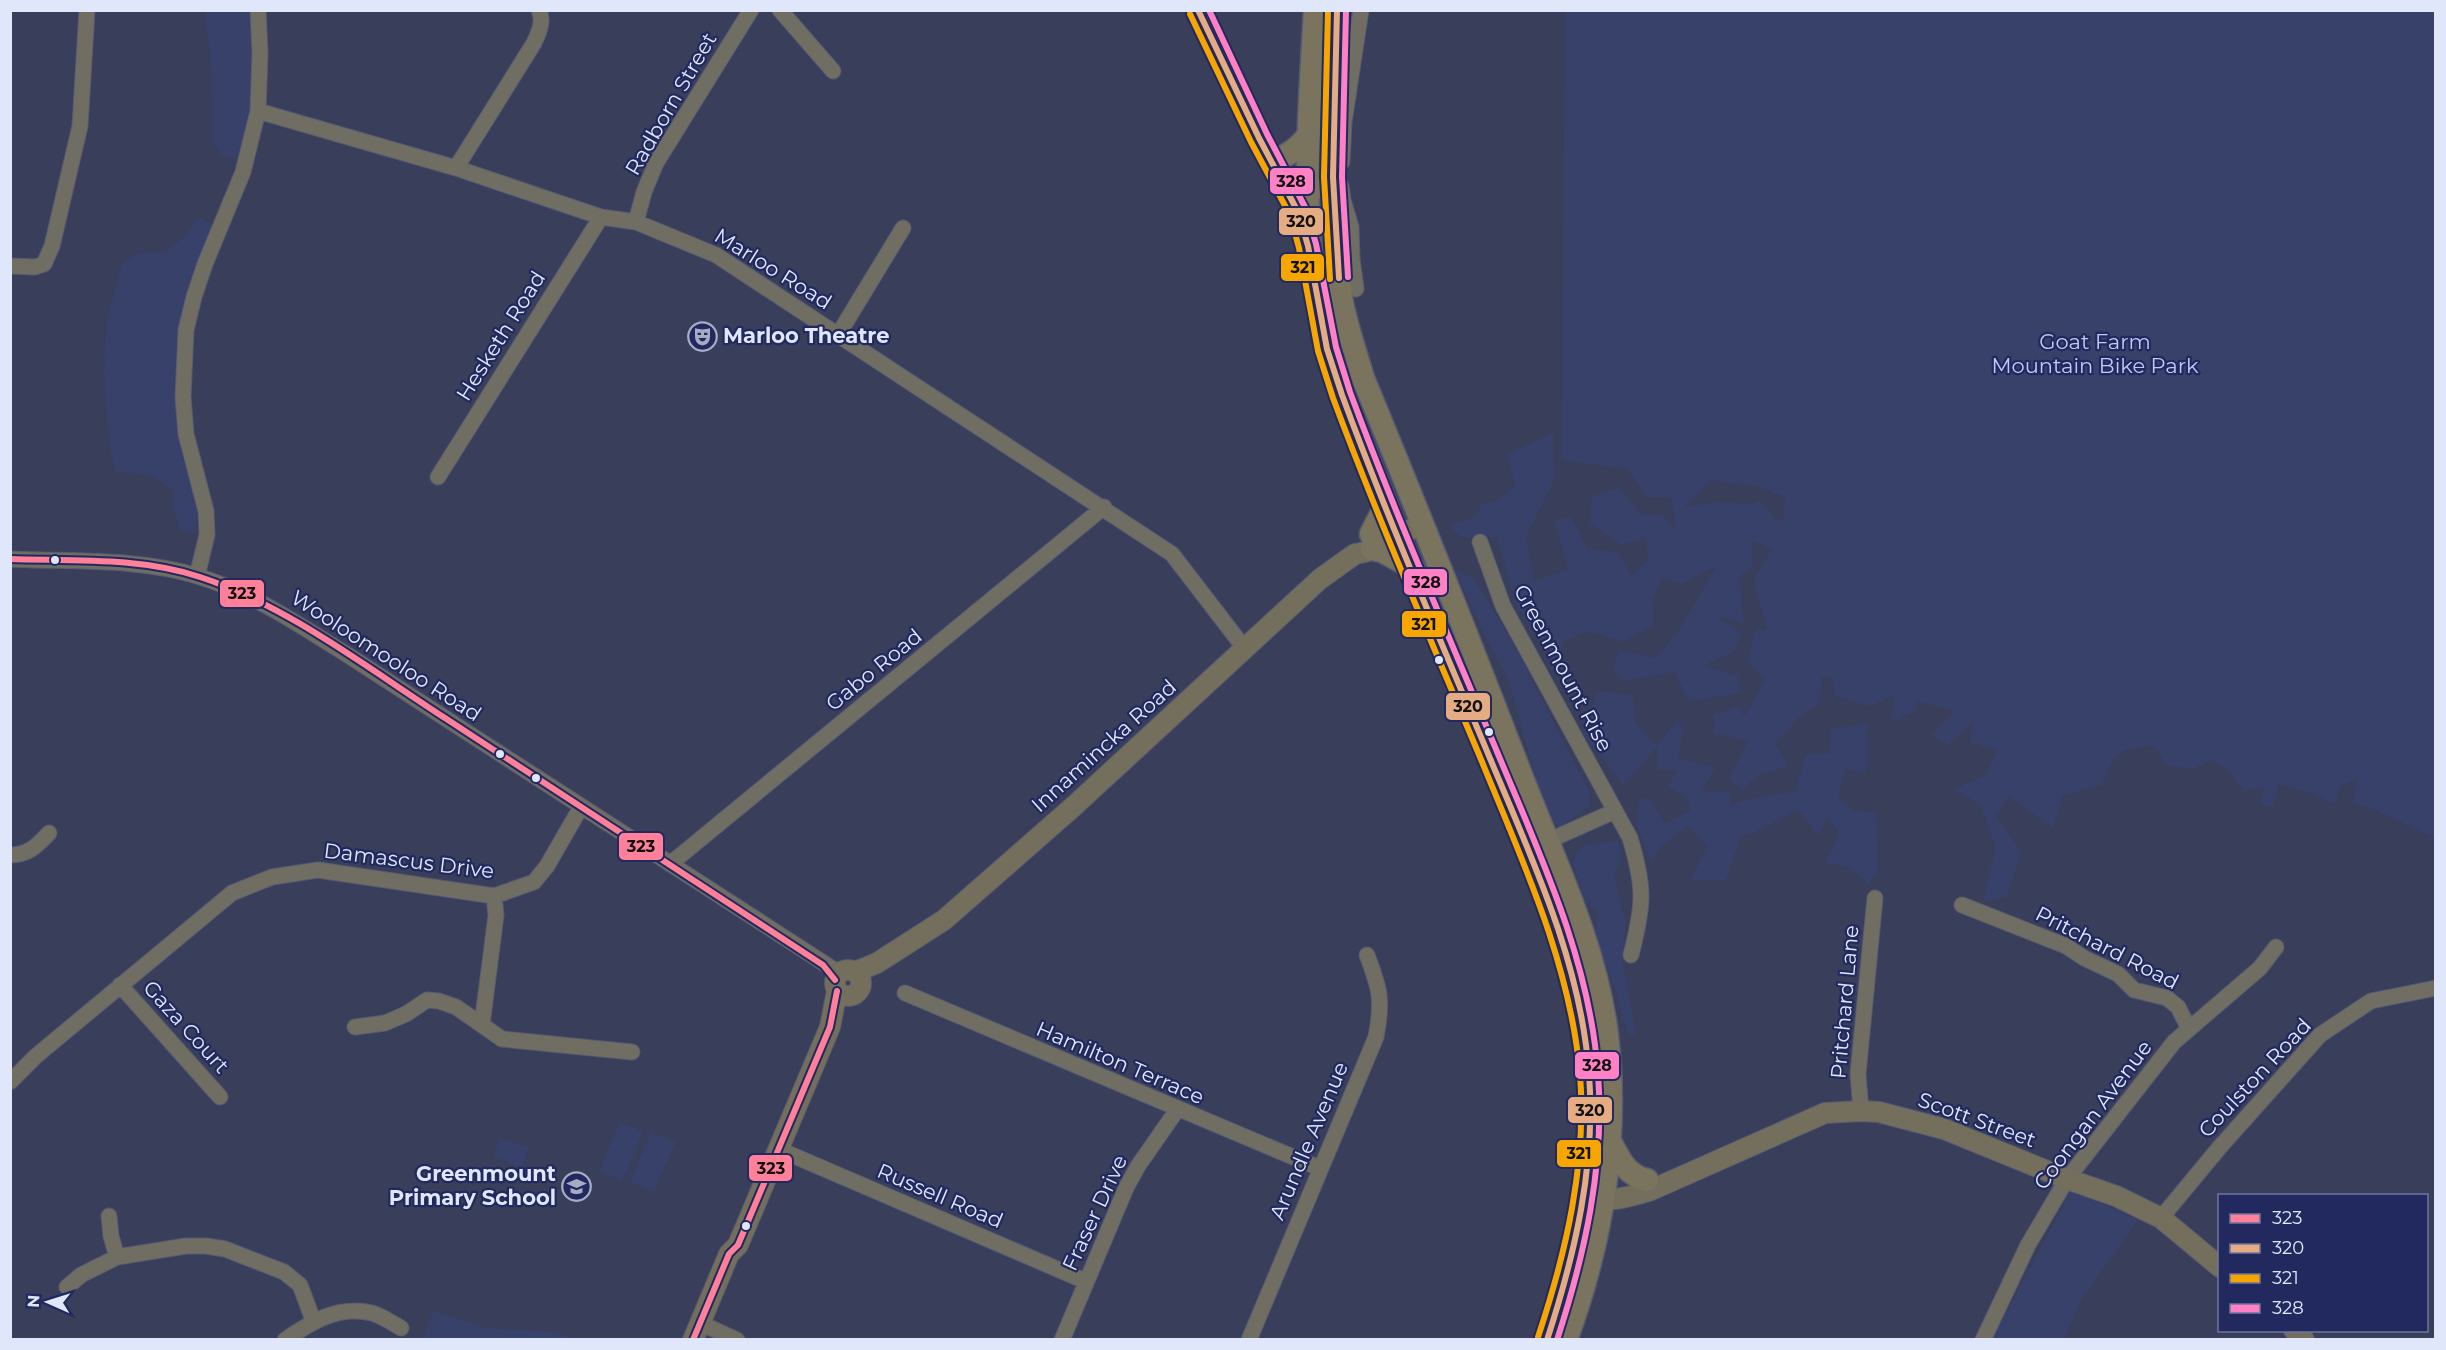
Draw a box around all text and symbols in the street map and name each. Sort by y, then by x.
street label: Radborn Street [620,28,722,180]
line badge: 328 [1269,167,1314,195]
text: 328 [1275,172,1306,191]
line badge: 320 [1278,207,1324,236]
text: 320 [1285,212,1316,231]
street label: Marloo Road [710,223,836,314]
line badge: 321 [1280,253,1325,282]
text: 321 [1289,258,1316,277]
street label: Hesketh Road [451,266,550,405]
theatre icon: Marloo Theatre [686,320,718,352]
place label: Marloo Theatre [723,323,889,348]
park label: Goat Farm Mountain Bike Park [1991,329,2199,378]
unlabelled marker [49,554,61,566]
line badge: 328 [1403,568,1448,596]
text: 328 [1410,573,1441,592]
line badge: 323 [219,579,265,608]
street label: Greenmount Rise [1509,580,1618,756]
text: 323 [227,584,256,603]
street label: Wooloomooloo Road [287,585,486,726]
line badge: 321 [1401,610,1447,638]
text: 321 [1410,615,1437,634]
street label: Gabo Road [821,623,927,716]
unlabelled marker [1433,654,1445,666]
street label: Innamincka Road [1026,674,1181,817]
line badge: 320 [1445,692,1491,721]
text: 320 [1452,697,1483,716]
unlabelled marker [1483,726,1495,738]
unlabelled marker [494,748,506,760]
unlabelled marker [530,772,542,784]
line badge: 323 [618,832,664,861]
text: 323 [626,837,655,856]
street label: Damascus Drive [322,838,496,883]
street label: Pritchard Road [2031,901,2183,994]
street label: Pritchard Lane [1825,924,1864,1080]
street label: Gaza Court [138,975,235,1078]
street label: Coulston Road [2193,1013,2316,1142]
street label: Hamilton Terrace [1032,1016,1208,1109]
street label: Coongan Avenue [2028,1035,2157,1194]
line badge: 328 [1574,1051,1620,1080]
text: 328 [1581,1056,1612,1075]
street label: Arundle Avenue [1264,1058,1353,1224]
street label: Scott Street [1915,1087,2039,1152]
line badge: 320 [1567,1096,1613,1124]
text: 320 [1574,1101,1605,1120]
line badge: 321 [1556,1139,1602,1168]
text: 321 [1565,1144,1592,1163]
street label: Fraser Drive [1057,1151,1132,1275]
line badge: 323 [748,1154,793,1182]
street label: Russell Road [874,1158,1007,1233]
text: 323 [756,1159,785,1178]
place label: Greenmount Primary School [389,1161,556,1210]
school or university icon: Greenmount Primary School [561,1170,593,1202]
legend [2218,1194,2428,1332]
text: 323 [2272,1207,2302,1229]
unlabelled marker [740,1220,752,1232]
text: 320 [2272,1237,2304,1259]
text: 321 [2272,1267,2299,1289]
north arrow [18,1272,78,1332]
text: N [24,1294,43,1308]
text: 328 [2272,1297,2304,1319]

